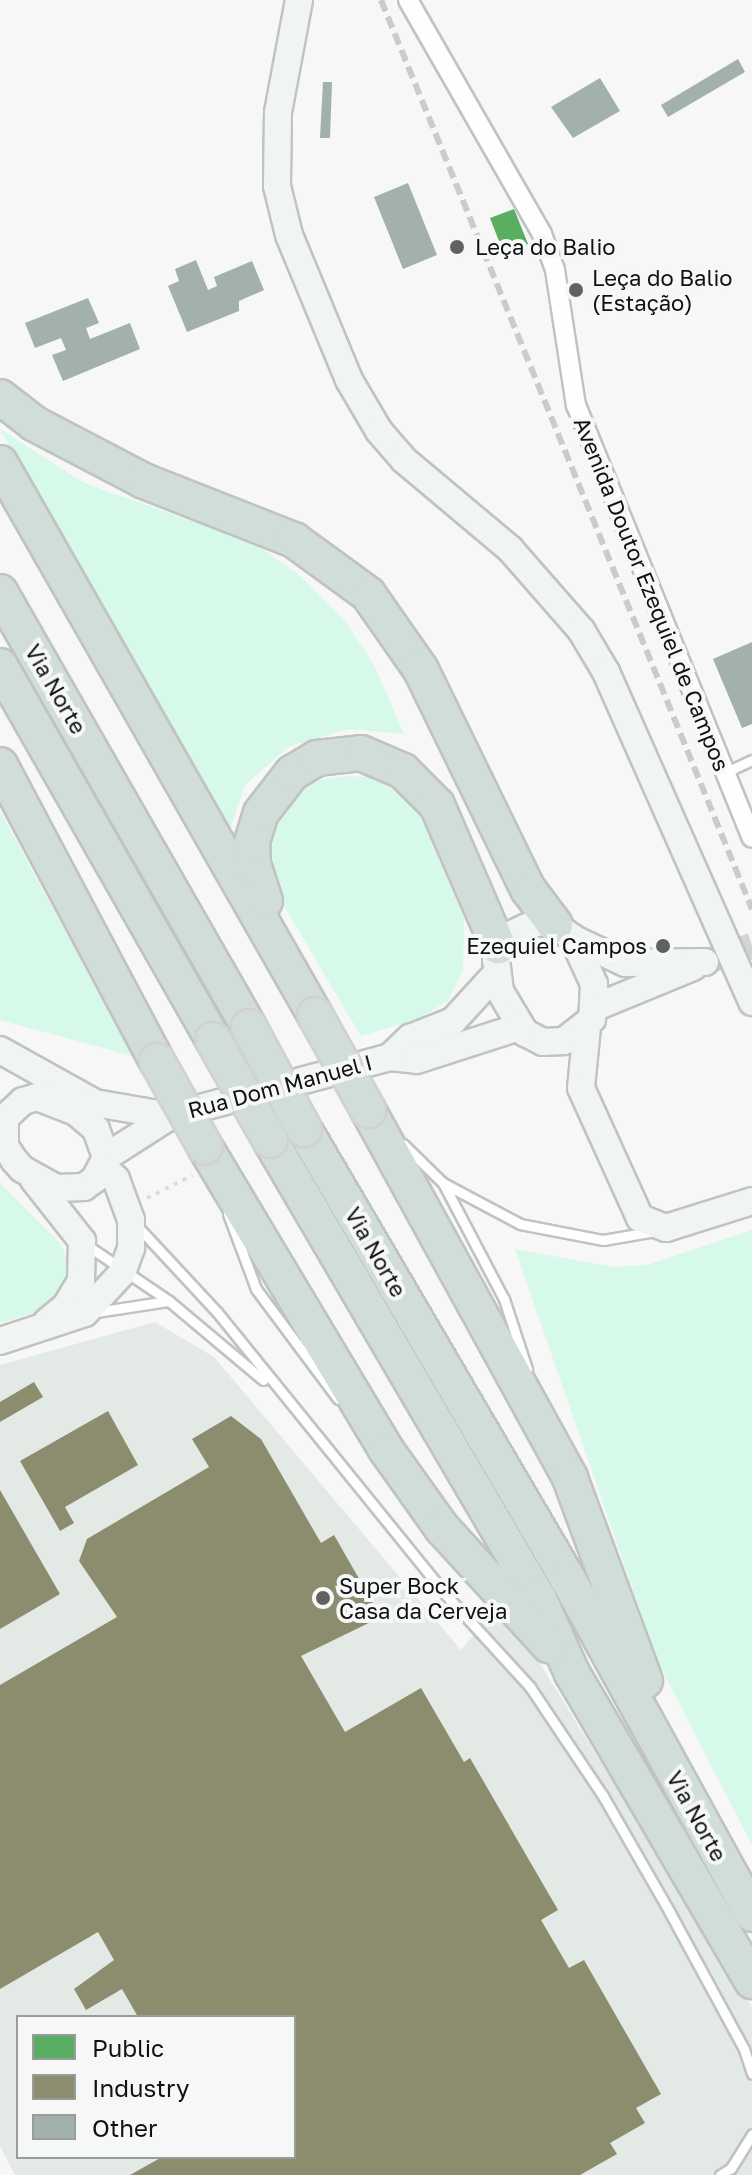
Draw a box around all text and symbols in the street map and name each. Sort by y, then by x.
place label: Leça do Balio [475,234,616,260]
marker: Leça do Balio [446,236,468,258]
place label: Leça do Balio (Estação) [592,264,733,316]
marker: Leça do Balio (Estação) [567,281,585,299]
street label: Avenida Doutor Ezequiel de Campos [569,413,735,775]
street label: Via Norte [20,640,92,738]
place label: Ezequiel Campos [466,933,647,959]
marker: Ezequiel Campos [654,937,672,955]
street label: Rua Dom Manuel I [185,1049,375,1123]
street label: Via Norte [340,1203,412,1301]
place label: Super Bock Casa da Cerveja [339,1572,507,1624]
marker: Super Bock Casa da Cerveja [314,1589,332,1607]
street label: Via Norte [661,1766,733,1866]
legend [16,2015,296,2159]
text: Public [92,2033,164,2062]
text: Industry [92,2073,189,2102]
text: Other [92,2113,157,2142]

